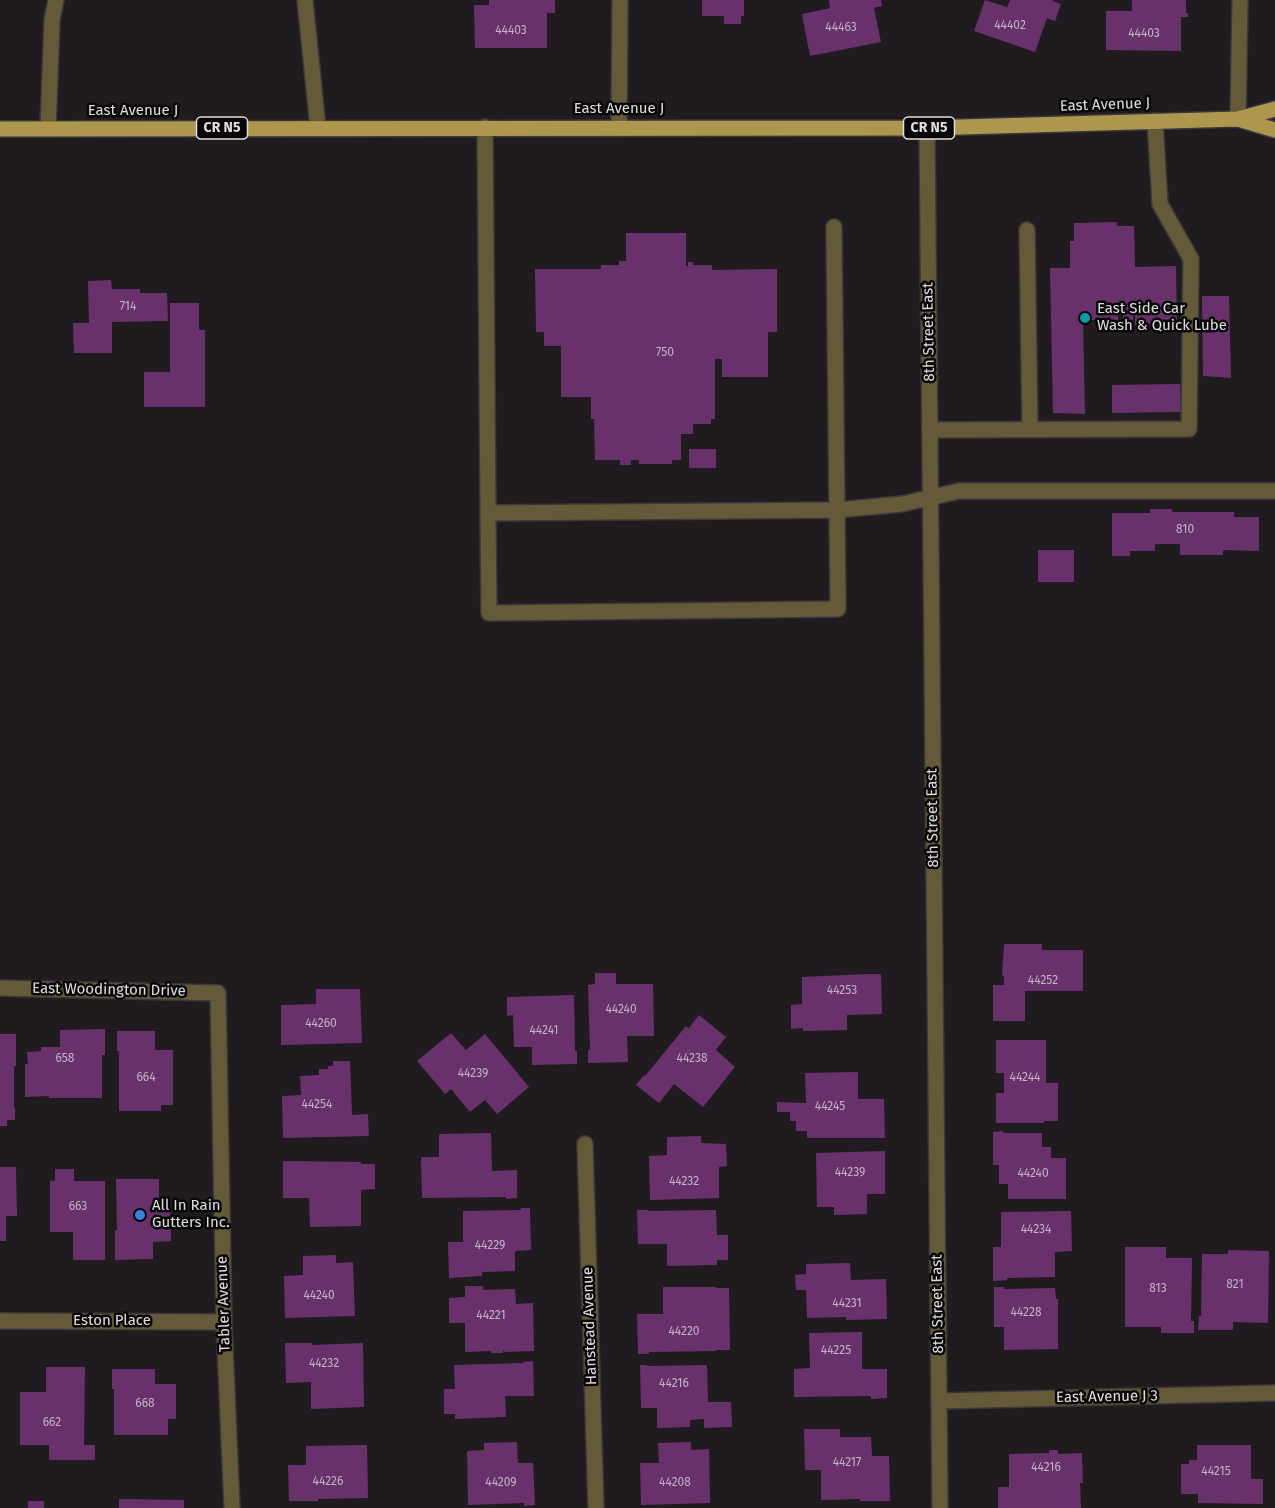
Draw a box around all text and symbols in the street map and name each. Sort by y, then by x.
house number: 44402 [994,19,1026,33]
house number: 44463 [825,21,857,35]
house number: 44403 [495,24,527,38]
house number: 44403 [1128,27,1160,41]
street label: East Avenue J [1059,94,1151,116]
street label: East Avenue J [574,100,664,118]
street label: East Avenue J [88,102,178,120]
road number: CR N5 [196,117,248,139]
road number: CR N5 [904,117,954,139]
street label: 8th Street East [919,282,939,382]
house number: 714 [120,300,136,314]
place label: East Side Car Wash & Quick Lube [1097,300,1227,335]
marker: East Side Car Wash & Quick Lube [1078,311,1092,325]
house number: 750 [656,346,674,360]
house number: 810 [1176,523,1194,537]
street label: 8th Street East [923,768,943,868]
house number: 44252 [1028,974,1058,988]
street label: East Woodington Drive [32,980,186,1000]
house number: 44253 [827,984,857,998]
house number: 44240 [605,1003,637,1017]
house number: 44260 [305,1017,337,1031]
house number: 44241 [529,1024,559,1038]
house number: 658 [56,1052,74,1066]
house number: 44238 [676,1052,708,1066]
house number: 44239 [458,1067,488,1081]
house number: 664 [136,1071,156,1085]
house number: 44244 [1010,1071,1040,1085]
house number: 44254 [302,1098,332,1112]
house number: 44245 [815,1100,845,1114]
house number: 44239 [835,1166,865,1180]
house number: 44240 [1017,1167,1049,1181]
house number: 44232 [669,1175,699,1189]
place label: All In Rain Gutters Inc. [152,1197,230,1232]
house number: 663 [69,1200,87,1214]
marker: All In Rain Gutters Inc. [133,1208,147,1222]
house number: 44234 [1021,1223,1051,1237]
house number: 44229 [475,1239,505,1253]
street label: 8th Street East [928,1254,948,1354]
street label: Tabler Avenue [213,1256,235,1352]
street label: Hanstead Avenue [579,1267,601,1385]
house number: 821 [1226,1278,1244,1292]
house number: 813 [1149,1282,1167,1296]
house number: 44240 [303,1289,335,1303]
house number: 44231 [832,1297,862,1311]
house number: 44228 [1010,1306,1042,1320]
house number: 44221 [476,1309,506,1323]
street label: Eston Place [73,1312,151,1330]
house number: 44220 [668,1325,700,1339]
house number: 44225 [821,1344,851,1358]
house number: 44232 [309,1357,339,1371]
house number: 44216 [659,1377,689,1391]
street label: East Avenue J 3 [1056,1387,1158,1407]
house number: 668 [135,1397,155,1411]
house number: 662 [43,1416,61,1430]
house number: 44217 [833,1456,861,1470]
house number: 44216 [1031,1461,1061,1475]
house number: 44215 [1201,1465,1231,1479]
house number: 44226 [313,1475,343,1489]
house number: 44209 [485,1476,517,1490]
house number: 44208 [659,1476,691,1490]

